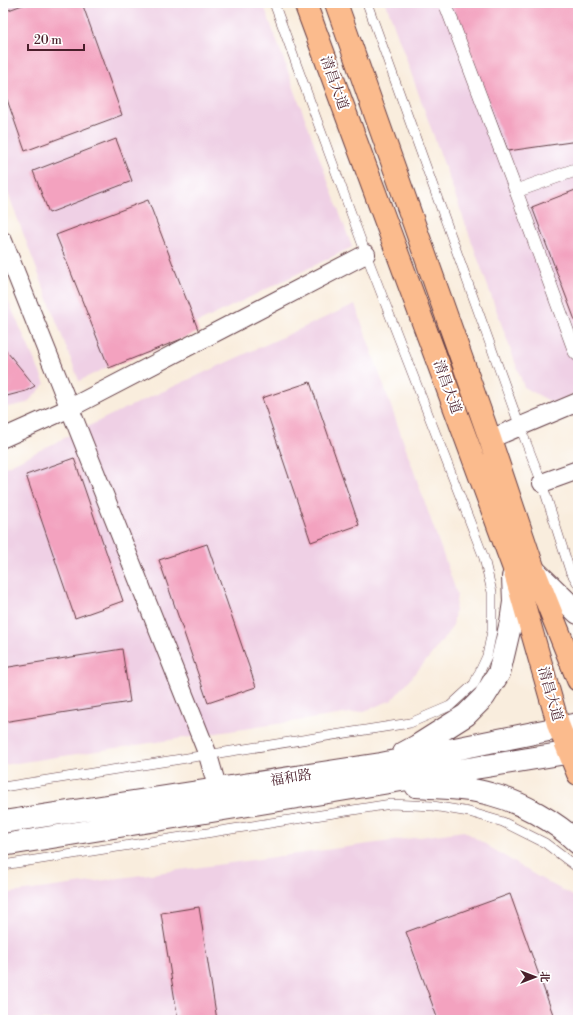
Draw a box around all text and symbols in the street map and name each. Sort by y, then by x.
scale bar [28,26,84,52]
text: 20 m [34,33,62,48]
street label: 清昌大道 [316,54,352,112]
street label: 清昌大道 [429,358,465,416]
street label: 清昌大道 [534,665,566,723]
street label: 福和路 [269,766,313,790]
north arrow [515,957,555,997]
text: 北 [537,972,551,983]

